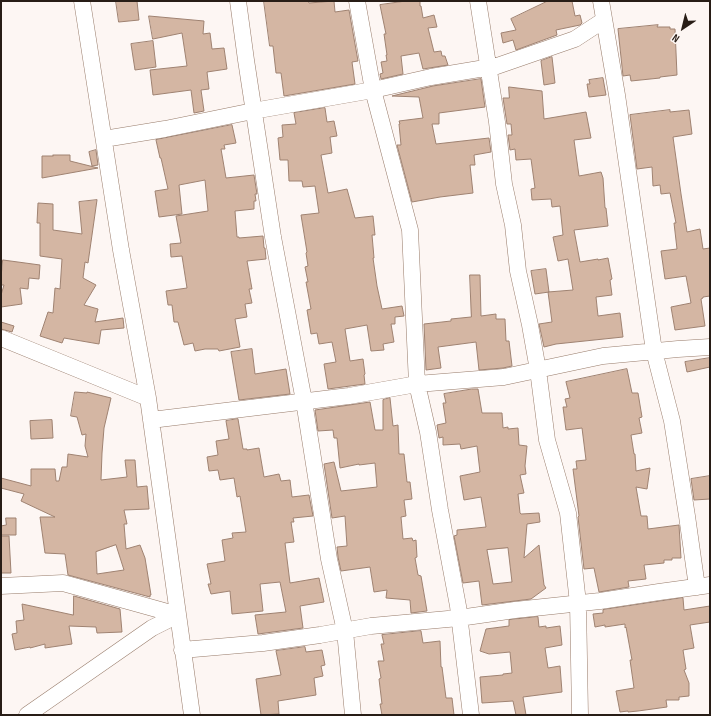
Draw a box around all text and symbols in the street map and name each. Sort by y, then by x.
north arrow [663,8,703,48]
text: N [670,31,682,45]

